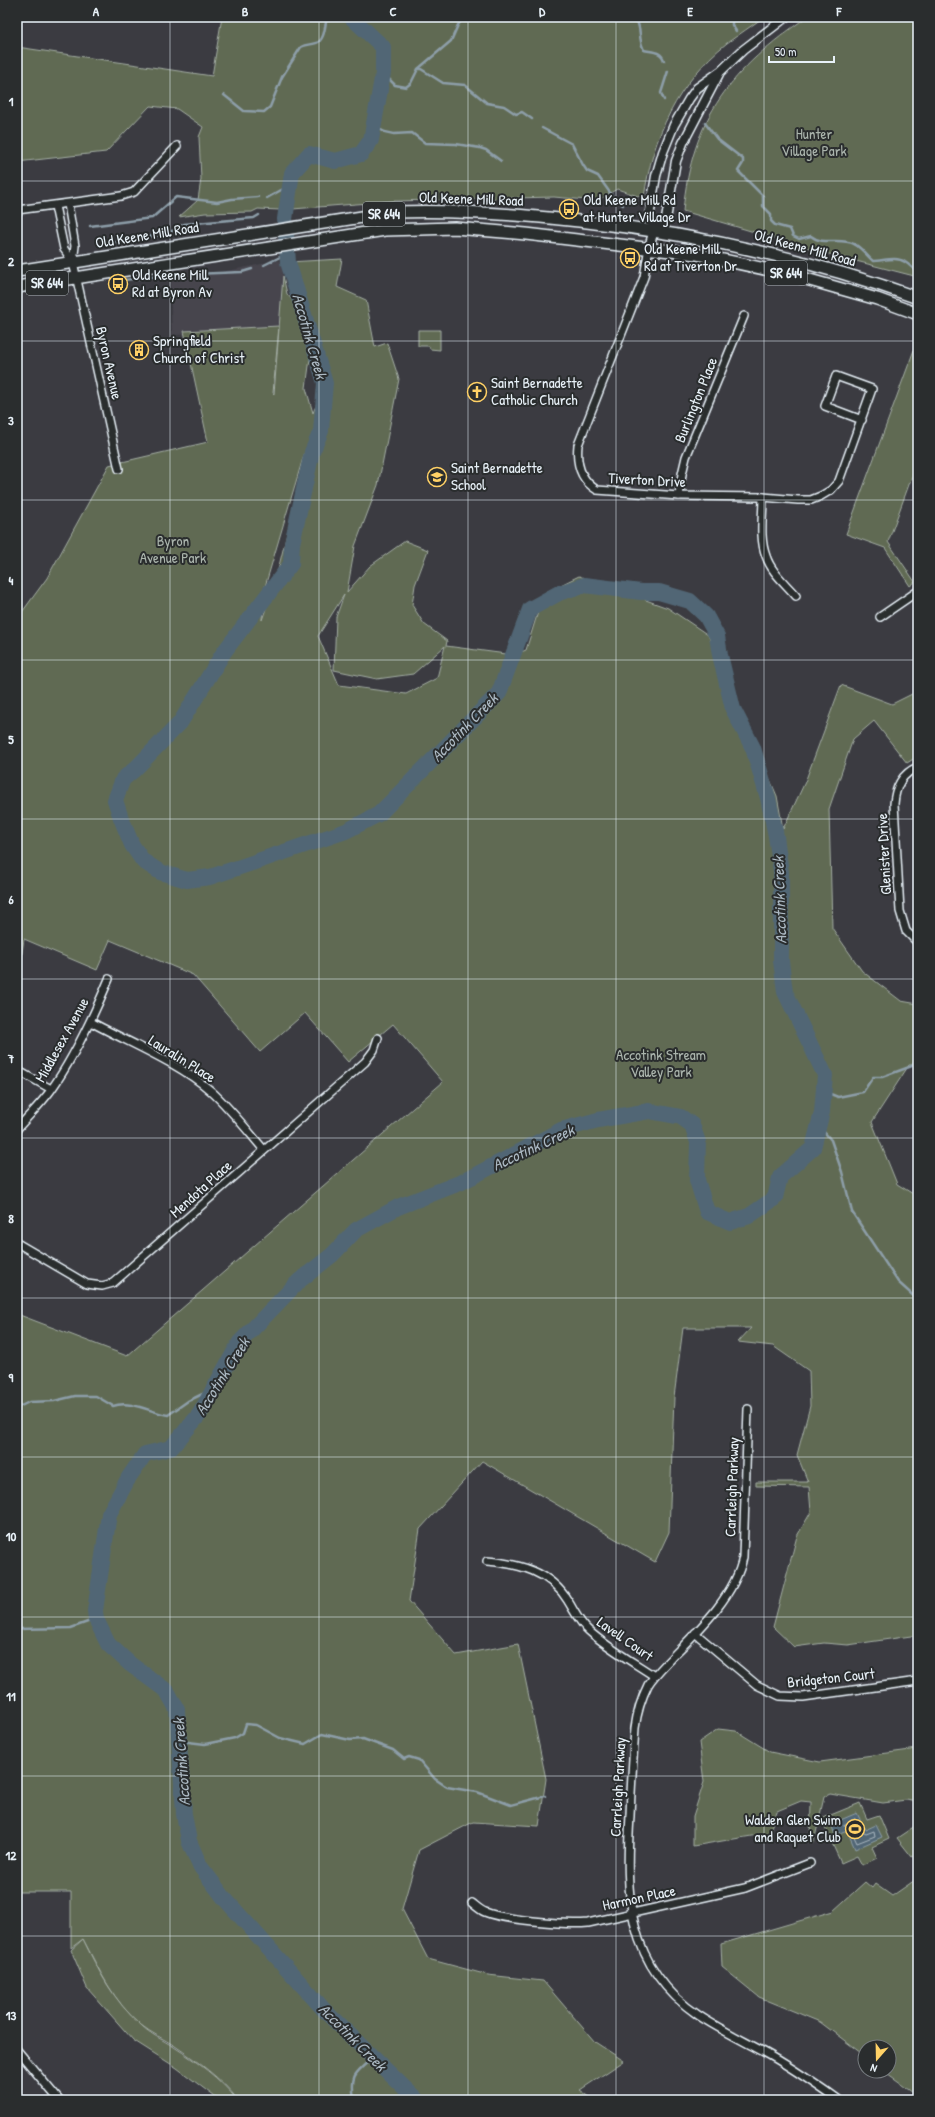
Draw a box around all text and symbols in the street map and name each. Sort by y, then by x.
text: A [93,2,100,20]
text: B [242,2,249,20]
text: C [389,2,397,20]
text: D [539,2,546,20]
text: E [687,2,693,20]
text: F [836,2,843,20]
scale bar [769,38,834,64]
text: 50 m [775,43,796,60]
text: 1 [9,92,14,110]
park label: Hunter Village Park [781,123,847,161]
street label: Old Keene Mill Road [418,186,524,211]
place label: Old Keene Mill Rd at Hunter Village Dr [583,189,691,227]
bus stop icon: Old Keene Mill Rd at Hunter Village Dr [558,198,580,220]
road number: SR 644 [363,202,405,226]
street label: Old Keene Mill Road [94,216,200,253]
street label: Old Keene Mill Road [752,224,858,271]
place label: Old Keene Mill Rd at Tiverton Dr [644,238,737,276]
bus stop icon: Old Keene Mill Rd at Tiverton Dr [619,247,641,269]
text: 2 [8,252,15,270]
road number: SR 644 [765,261,807,285]
place label: Old Keene Mill Rd at Byron Av [132,264,212,302]
road number: SR 644 [26,271,68,295]
bus stop icon: Old Keene Mill Rd at Byron Av [107,273,129,295]
water label: Accotink Creek [287,291,333,382]
street label: Byron Avenue [91,324,128,401]
place label: Springfield Church of Christ [153,330,245,368]
building icon: Springfield Church of Christ [128,339,150,361]
street label: Burlington Place [669,354,722,446]
place label: Saint Bernadette Catholic Church [491,372,583,410]
church icon: Saint Bernadette Catholic Church [466,381,488,403]
text: 3 [8,411,14,429]
place label: Saint Bernadette School [451,457,543,495]
school or university icon: Saint Bernadette School [426,466,448,488]
street label: Tiverton Drive [608,467,686,492]
park label: Byron Avenue Park [140,530,206,568]
text: 4 [9,571,14,589]
water label: Accotink Creek [426,687,503,766]
text: 5 [8,730,14,748]
street label: Glenister Drive [871,813,896,895]
water label: Accotink Creek [766,854,792,944]
text: 6 [8,890,14,908]
street label: Middlesex Avenue [30,994,94,1086]
street label: Lauralin Place [145,1030,220,1088]
park label: Accotink Stream Valley Park [616,1044,706,1082]
text: 7 [7,1049,15,1067]
water label: Accotink Creek [489,1118,579,1175]
street label: Mendota Place [165,1155,236,1222]
text: 8 [8,1209,14,1227]
water label: Accotink Creek [189,1332,255,1419]
text: 9 [9,1368,14,1386]
street label: Carrleigh Parkway [719,1437,744,1537]
text: 10 [6,1527,16,1545]
street label: Lavell Court [593,1611,658,1666]
street label: Bridgeton Court [786,1662,877,1693]
text: 11 [6,1687,16,1705]
water label: Accotink Creek [167,1716,195,1806]
street label: Carrleigh Parkway [604,1737,631,1837]
place label: Walden Glen Swim and Raquet Club [745,1809,841,1847]
sports icon: Walden Glen Swim and Raquet Club [844,1818,866,1840]
text: 12 [6,1846,17,1864]
street label: Harmon Place [601,1880,677,1915]
water label: Accotink Creek [314,1998,393,2077]
text: 13 [6,2006,16,2024]
north arrow [857,2039,897,2079]
text: N [868,2061,879,2076]

